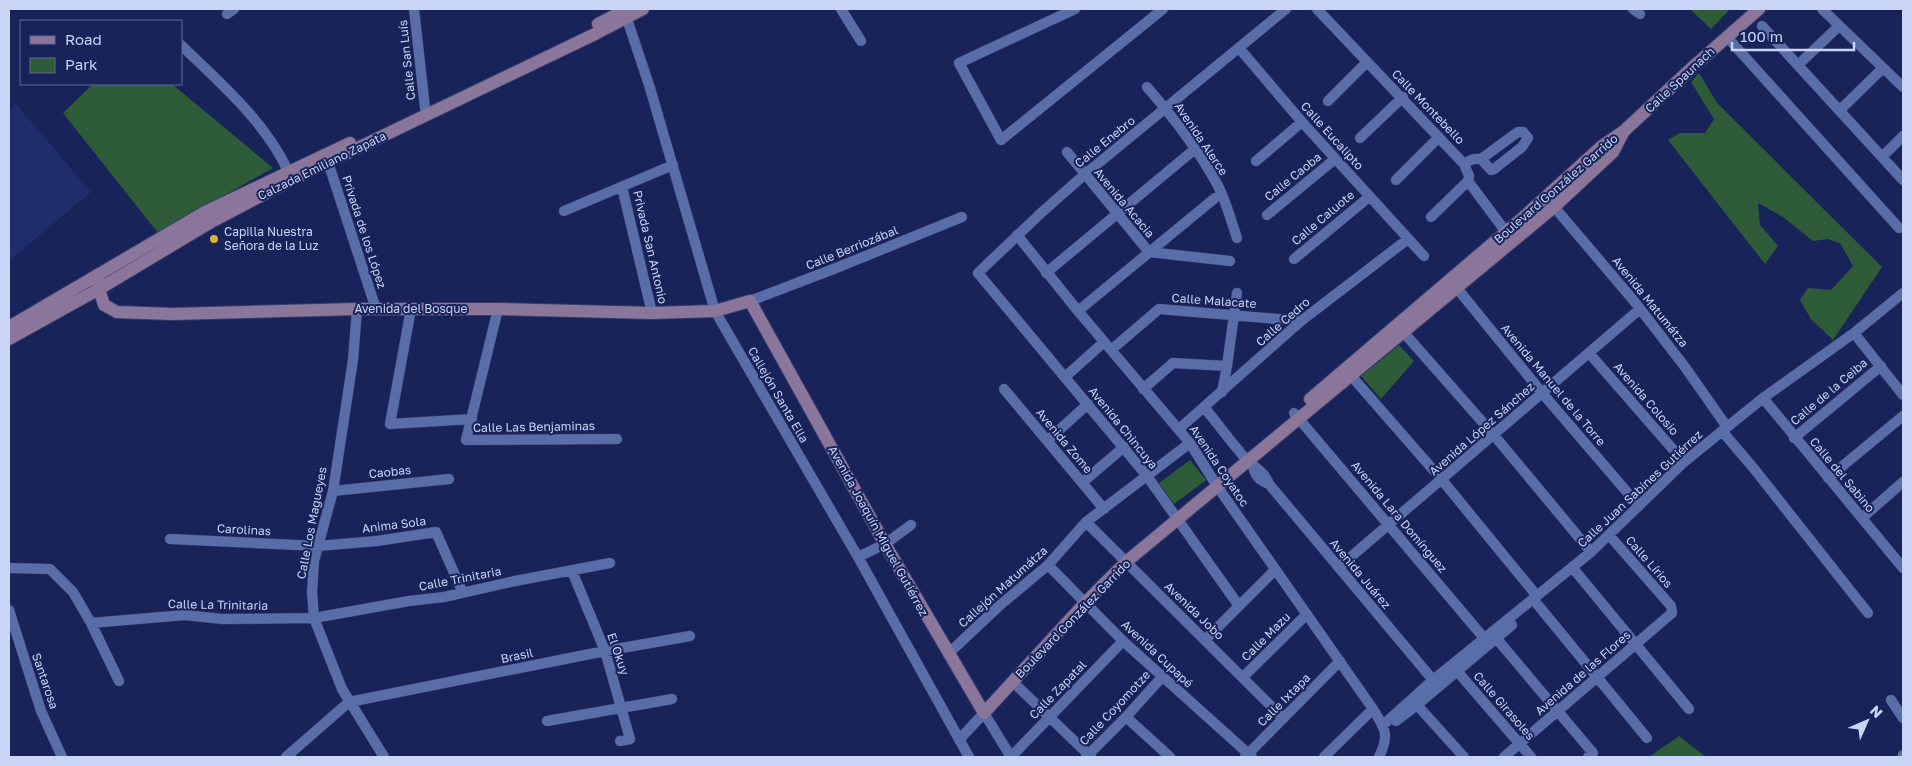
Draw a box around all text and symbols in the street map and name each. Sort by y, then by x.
street label: Calle San Luís [395,19,418,101]
legend [20,20,182,85]
scale bar [1732,20,1854,52]
text: 100 m [1740,27,1783,45]
text: Road [65,30,102,48]
street label: Calle Spaunach [1642,44,1718,116]
text: Park [65,55,98,73]
street label: Calle Montebello [1389,66,1468,147]
street label: Calle Eucalipto [1298,98,1367,173]
street label: Avenida Alerce [1171,99,1231,178]
street label: Calle Enebro [1071,113,1138,170]
street label: Calzada Emiliano Zapata [255,128,388,203]
street label: Boulevard González Garrido [1491,131,1621,246]
street label: Calle Caoba [1261,149,1324,204]
street label: Avenida Acacia [1091,165,1158,241]
street label: Privada de los López [339,173,390,290]
street label: Calle Caluote [1288,187,1357,248]
street label: Privada San Antonio [630,189,671,305]
street label: Calle Berriozábal [804,222,900,273]
place label: Capilla Nuestra Señora de la Luz [224,224,319,253]
marker: Capilla Nuestra Señora de la Luz [208,233,220,245]
street label: Avenida Matumátza [1609,253,1692,350]
street label: Calle Malacate [1171,290,1257,311]
street label: Calle Cedro [1253,294,1313,349]
street label: Avenida del Bosque [355,301,467,316]
street label: Avenida Manuel de la Torre [1498,321,1609,449]
street label: Callejón Santa Ella [745,344,812,445]
street label: Calle de la Ceiba [1787,355,1870,428]
street label: Avenida Colosio [1611,359,1682,438]
street label: Avenida López Sánchez [1426,379,1537,478]
street label: Avenida Chincuya [1086,383,1161,472]
street label: Avenida Zome [1033,405,1096,476]
street label: Calle Las Benjaminas [473,418,595,435]
street label: Avenida Coyatoc [1187,422,1253,510]
street label: Calle Juan Sabines Gutiérrez [1574,427,1705,550]
street label: Calle del Sabino [1807,434,1878,515]
street label: Avenida Joaquín Miguel Gutiérrez [825,443,932,619]
street label: Avenida Lara Domínguez [1348,458,1450,576]
street label: Caobas [368,462,412,481]
street label: Calle Los Magueyes [293,466,330,580]
street label: Anima Sola [361,513,427,536]
street label: Carolinas [217,521,272,538]
street label: Calle Lírios [1623,533,1676,591]
street label: Avenida Juárez [1327,536,1394,612]
street label: Callejón Matumátza [955,543,1050,631]
street label: Boulevard González Garrido [1012,556,1133,681]
street label: Calle Trinitaria [417,563,502,594]
street label: Avenida Jobo [1161,579,1227,643]
street label: Calle La Trinitaria [168,596,268,613]
street label: Calle Mazu [1238,609,1293,664]
street label: Avenida Cupapé [1118,617,1196,691]
street label: Avenida de las Flores [1532,627,1634,718]
street label: El Okuy [604,631,633,677]
street label: Brasil [499,645,535,666]
street label: Santarosa [29,651,62,711]
street label: Calle Zapatal [1026,657,1090,722]
street label: Calle Coyomotze [1076,667,1153,748]
street label: Calle Girasoles [1470,668,1538,743]
street label: Calle Ixtapa [1254,670,1313,729]
north arrow [1842,696,1892,746]
text: N [1867,702,1886,721]

